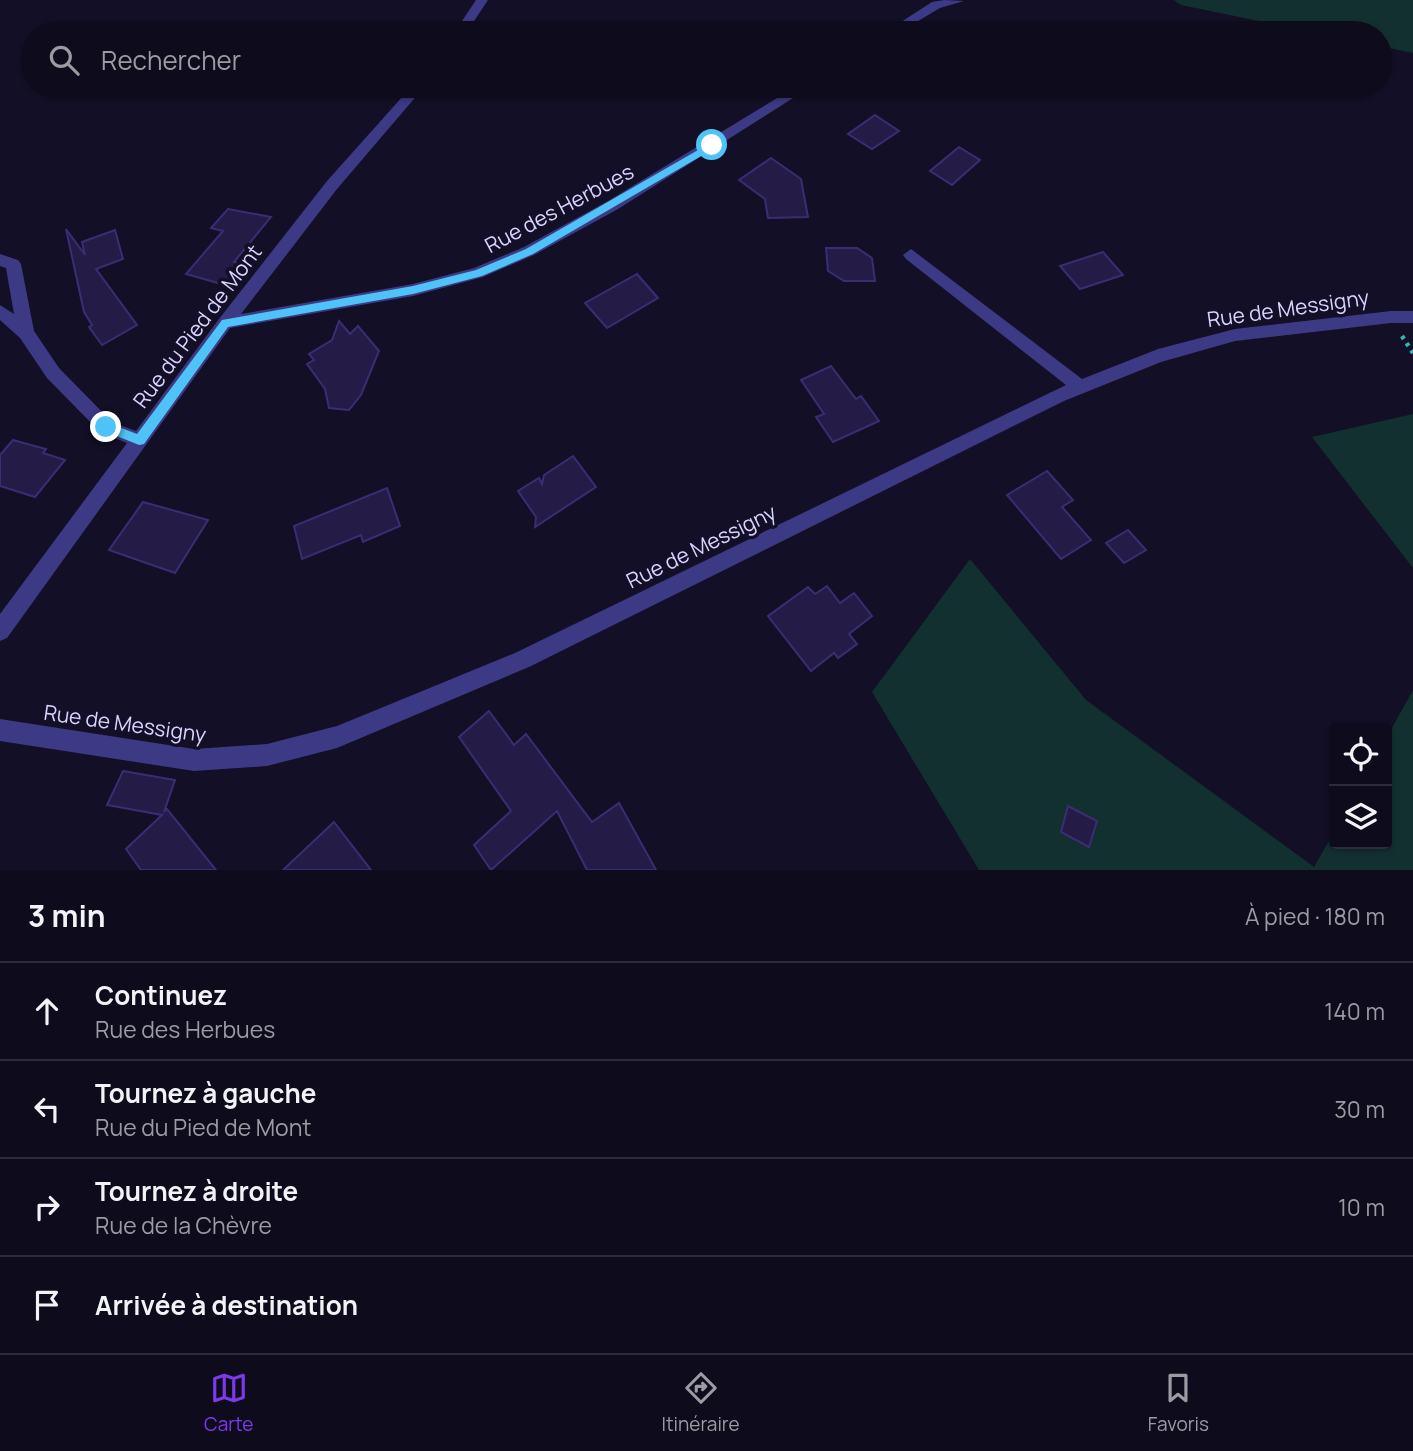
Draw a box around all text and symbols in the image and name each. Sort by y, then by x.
search box [21,21,1392,98]
icon: search [45,41,83,79]
text: Rechercher [101,42,241,78]
route start [696,129,727,160]
street label: Rue des Herbues [480,157,638,259]
street label: Rue du Pied de Mont [126,239,268,413]
street label: Rue de Messigny [1205,283,1371,333]
route end [90,411,121,442]
street label: Rue de Messigny [621,498,781,594]
street label: Rue de Messigny [42,698,208,748]
map controls [1329,723,1392,849]
button: locate [1329,723,1392,786]
button: layers [1329,786,1392,849]
text: 3 min [28,895,106,936]
text: À pied · 180 m [1245,900,1385,932]
text: Continuez [95,977,227,1013]
icon: ahead [28,992,66,1030]
text: 140 m [1324,995,1385,1027]
text: Rue des Herbues [95,1013,275,1045]
text: Tournez à gauche [95,1075,316,1111]
icon: left [28,1090,66,1128]
text: 30 m [1334,1093,1385,1125]
text: Rue du Pied de Mont [95,1111,312,1143]
text: Tournez à droite [95,1173,298,1209]
icon: right [28,1188,66,1226]
text: 10 m [1338,1191,1385,1223]
text: Rue de la Chèvre [95,1209,272,1241]
icon: arrive [28,1286,66,1324]
text: Arrivée à destination [95,1287,358,1323]
tab: Carte [204,1369,253,1437]
tab: Itinéraire [662,1369,740,1437]
tab: Favoris [1148,1369,1209,1437]

